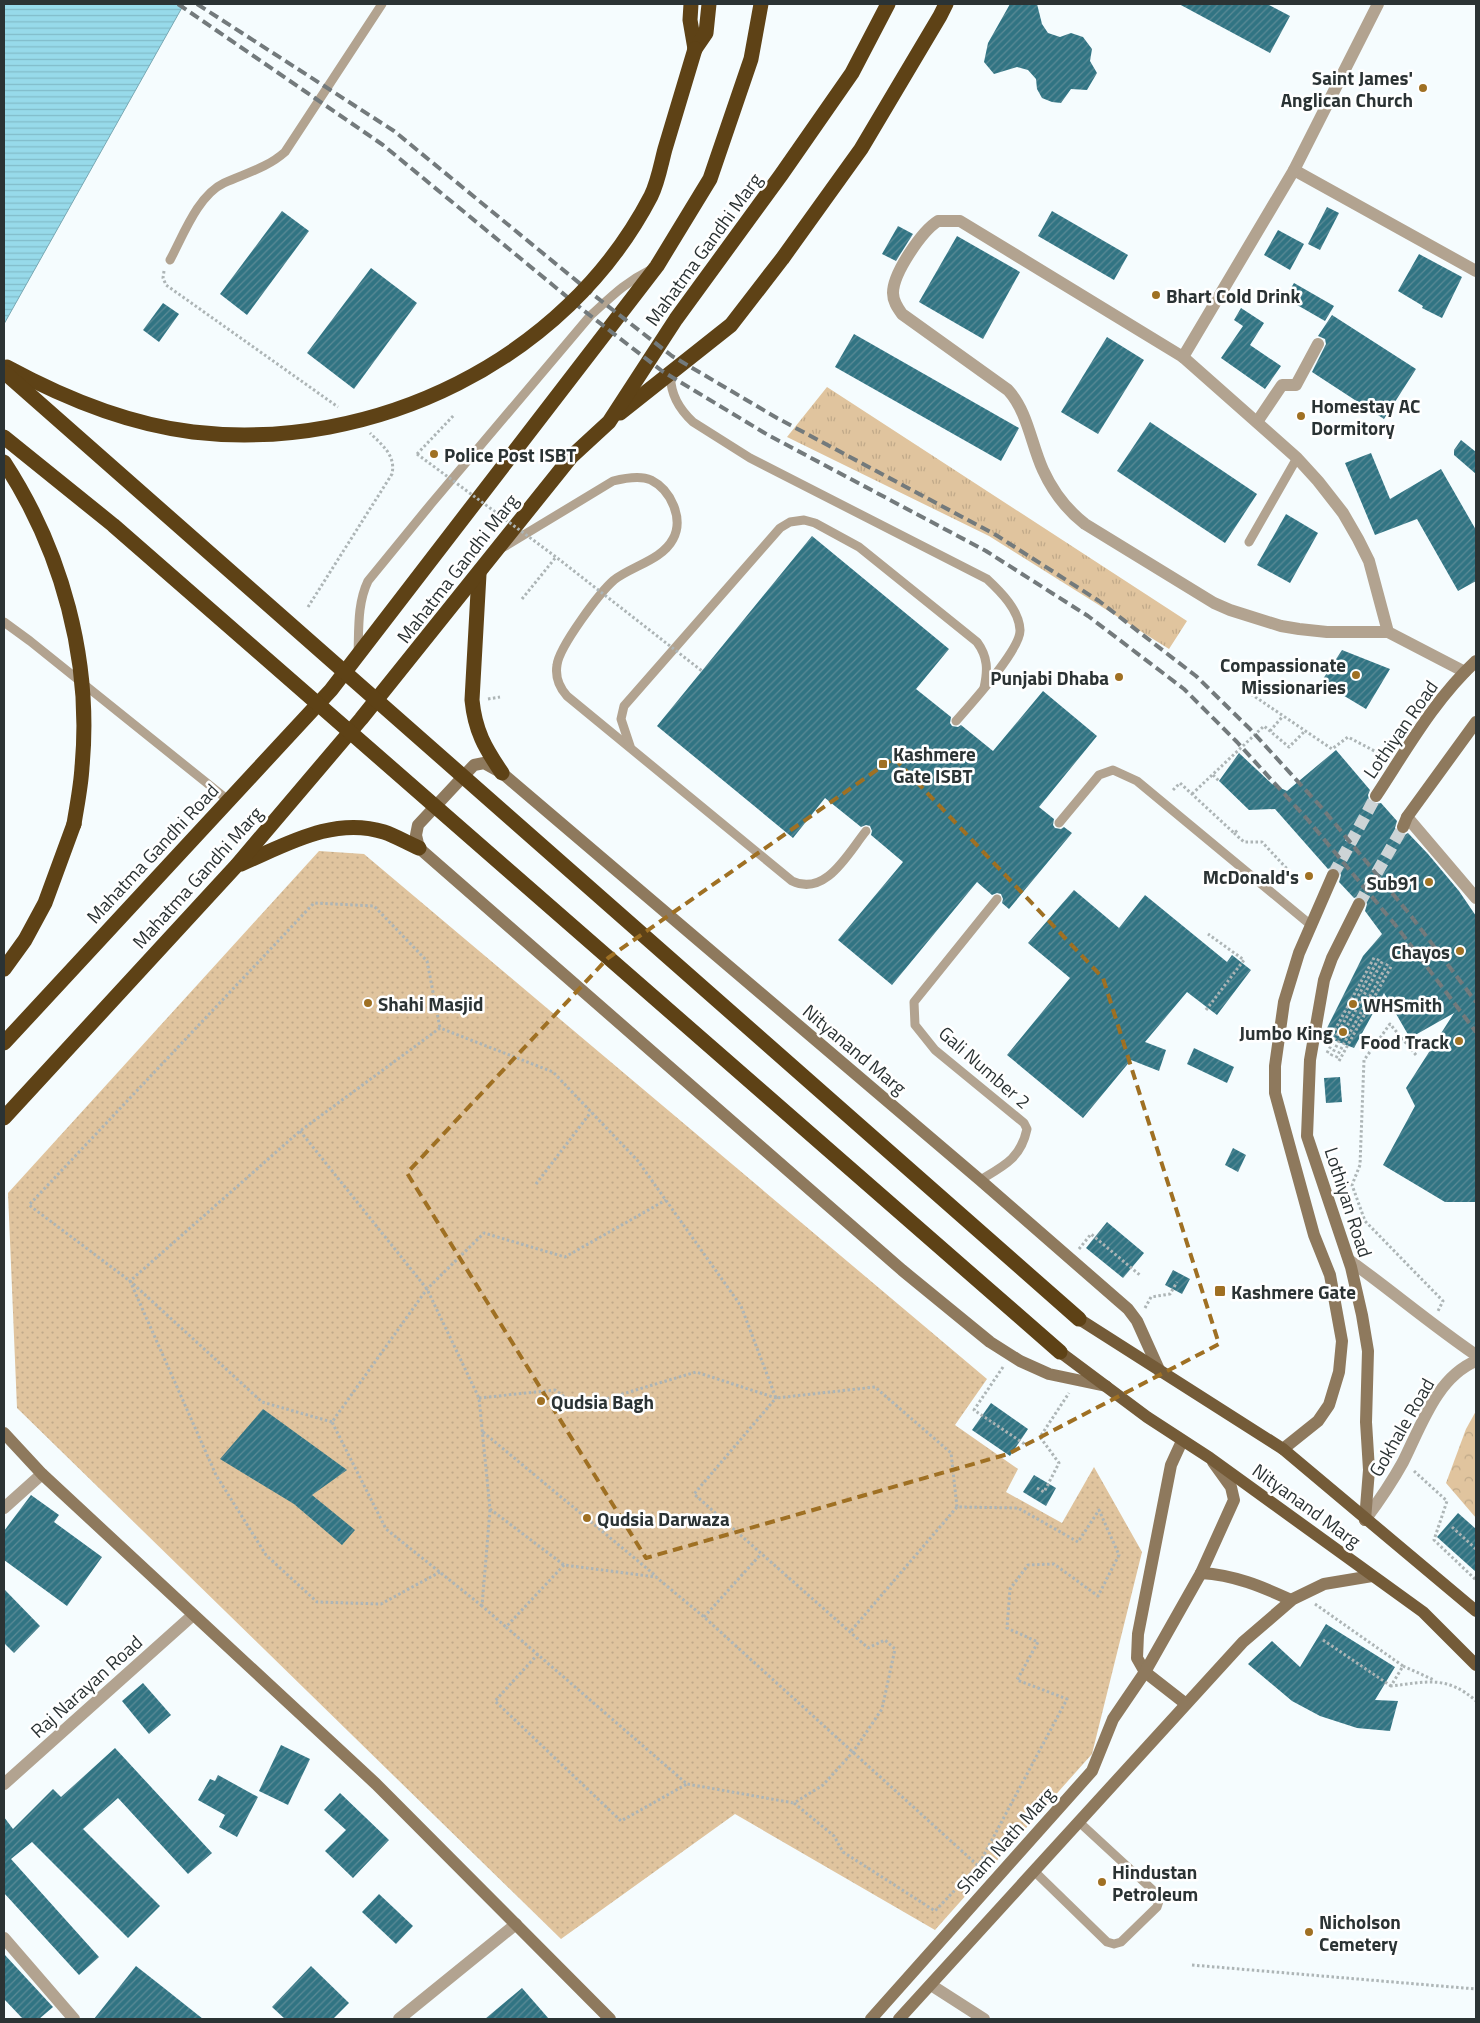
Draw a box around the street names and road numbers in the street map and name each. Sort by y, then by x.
street label: Mahatma Gandhi Marg [637,166,769,332]
street label: Mahatma Gandhi Marg [389,487,525,649]
street label: Lothiyan Road [1355,674,1445,784]
street label: Mahatma Gandhi Road [79,776,225,930]
street label: Mahatma Gandhi Marg [125,799,269,955]
street label: Nityanand Marg [797,997,914,1101]
street label: Gali Number 2 [933,1019,1037,1115]
street label: Lothiyan Road [1318,1143,1380,1261]
street label: Gokhale Road [1361,1372,1441,1482]
street label: Nityanand Marg [1247,1456,1368,1554]
street label: Raj Narayan Road [24,1628,148,1744]
street label: Sham Nath Marg [949,1780,1061,1900]

